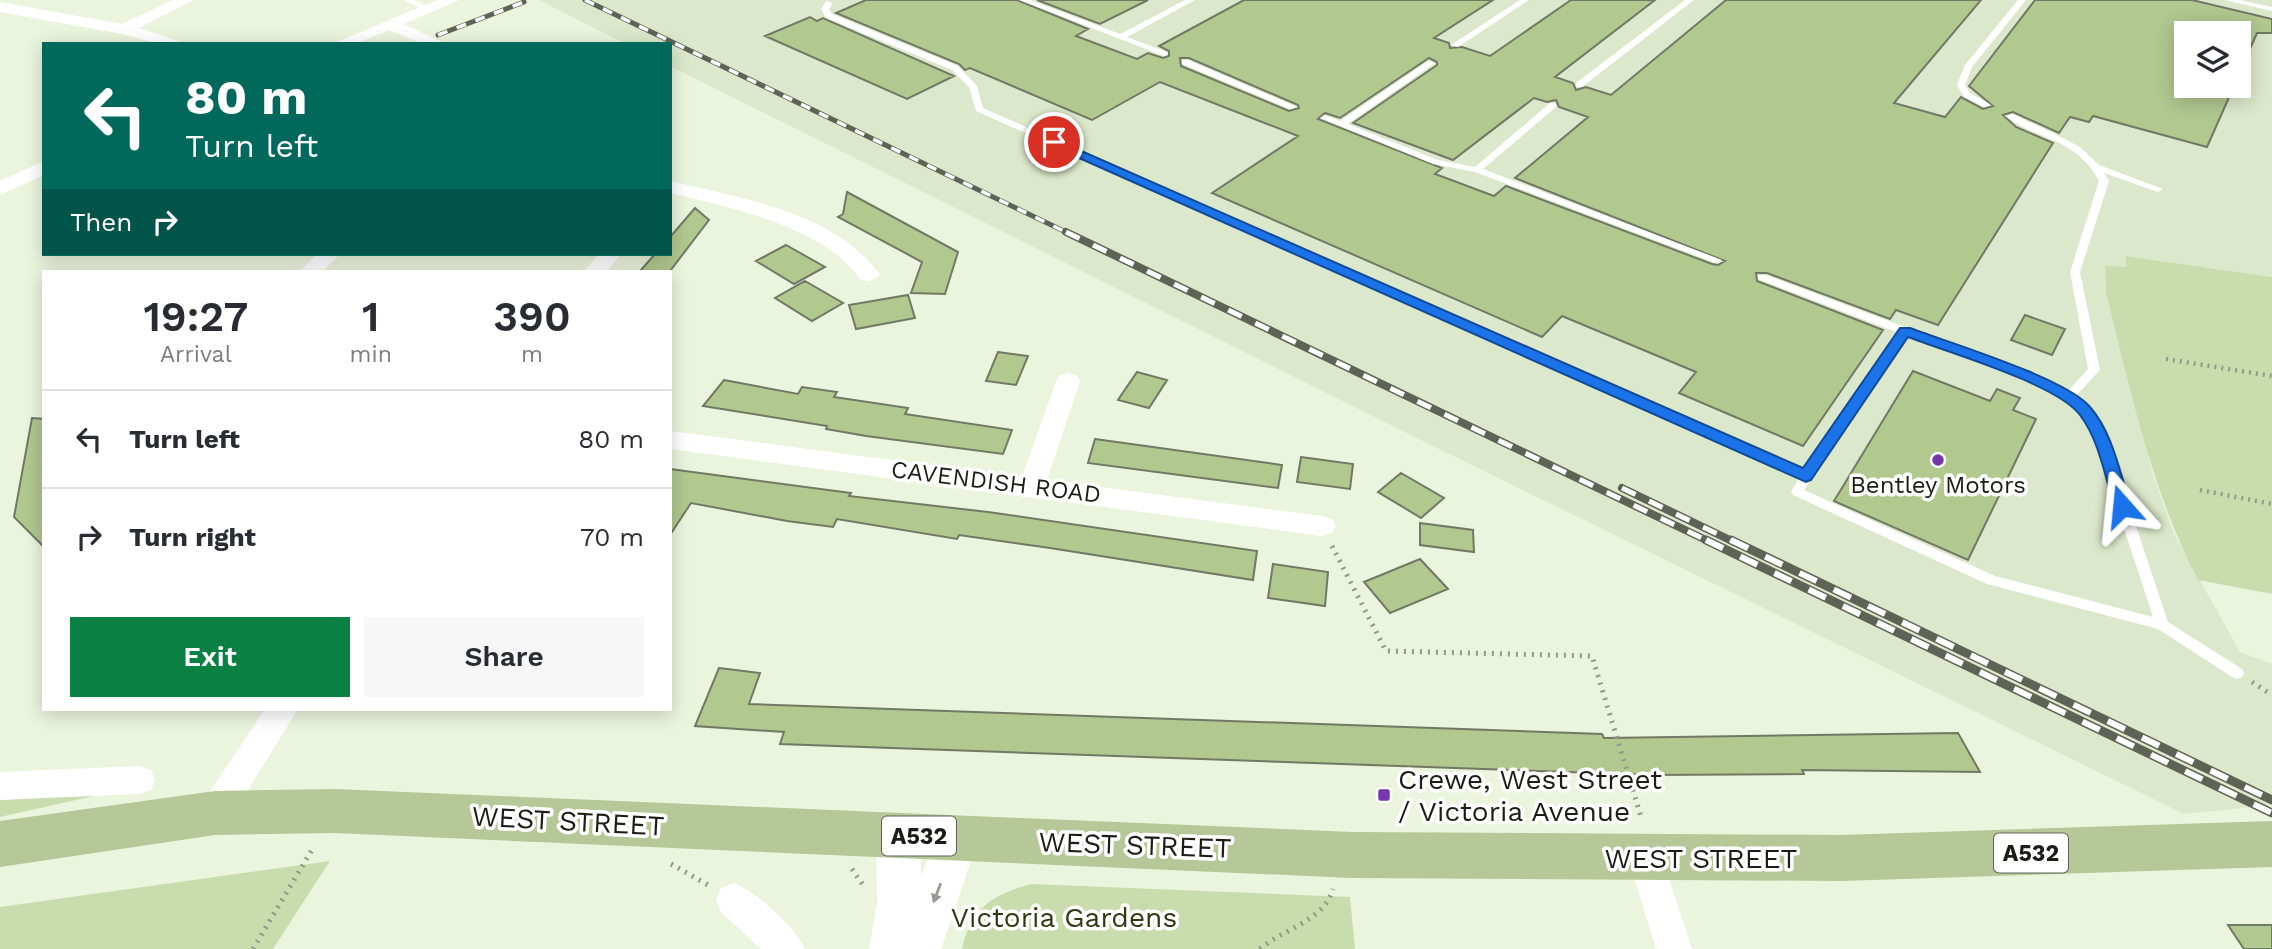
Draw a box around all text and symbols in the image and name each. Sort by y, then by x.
map controls [2174,21,2251,98]
button: layers [2174,21,2251,98]
text: 80 m [185,68,307,126]
icon: left [70,70,161,161]
pin [1024,112,1084,172]
icon: arrive [1035,123,1073,161]
text: Turn left [185,127,318,165]
icon: right [146,203,184,241]
text: Then [70,207,132,237]
text: 19:27 [143,292,248,341]
text: 1 [362,292,379,341]
text: 390 [493,292,571,341]
text: Arrival [160,341,232,368]
text: min [350,341,392,368]
text: m [521,341,543,368]
icon: left [70,420,108,458]
text: Turn left [129,424,240,454]
text: 80 m [578,424,644,454]
marker: Bentley Motors [1930,452,1946,468]
street label: CAVENDISH ROAD [889,455,1103,509]
position arrow [2085,469,2159,543]
place label: Bentley Motors [1850,471,2026,499]
icon: right [70,518,108,556]
text: Turn right [129,522,256,552]
text: 70 m [580,522,644,552]
button: Exit [70,617,350,697]
button: Share [364,617,644,697]
place label: Crewe, West Street / Victoria Avenue [1398,763,1662,828]
marker: Crewe, West Street / Victoria Avenue [1376,787,1392,803]
street label: WEST STREET [471,799,665,843]
road number: A532 [882,816,956,856]
street label: WEST STREET [1038,825,1232,865]
road number: A532 [1994,834,2068,873]
street label: WEST STREET [1605,842,1798,875]
one-way arrow [931,882,942,903]
park label: Victoria Gardens [951,901,1177,934]

